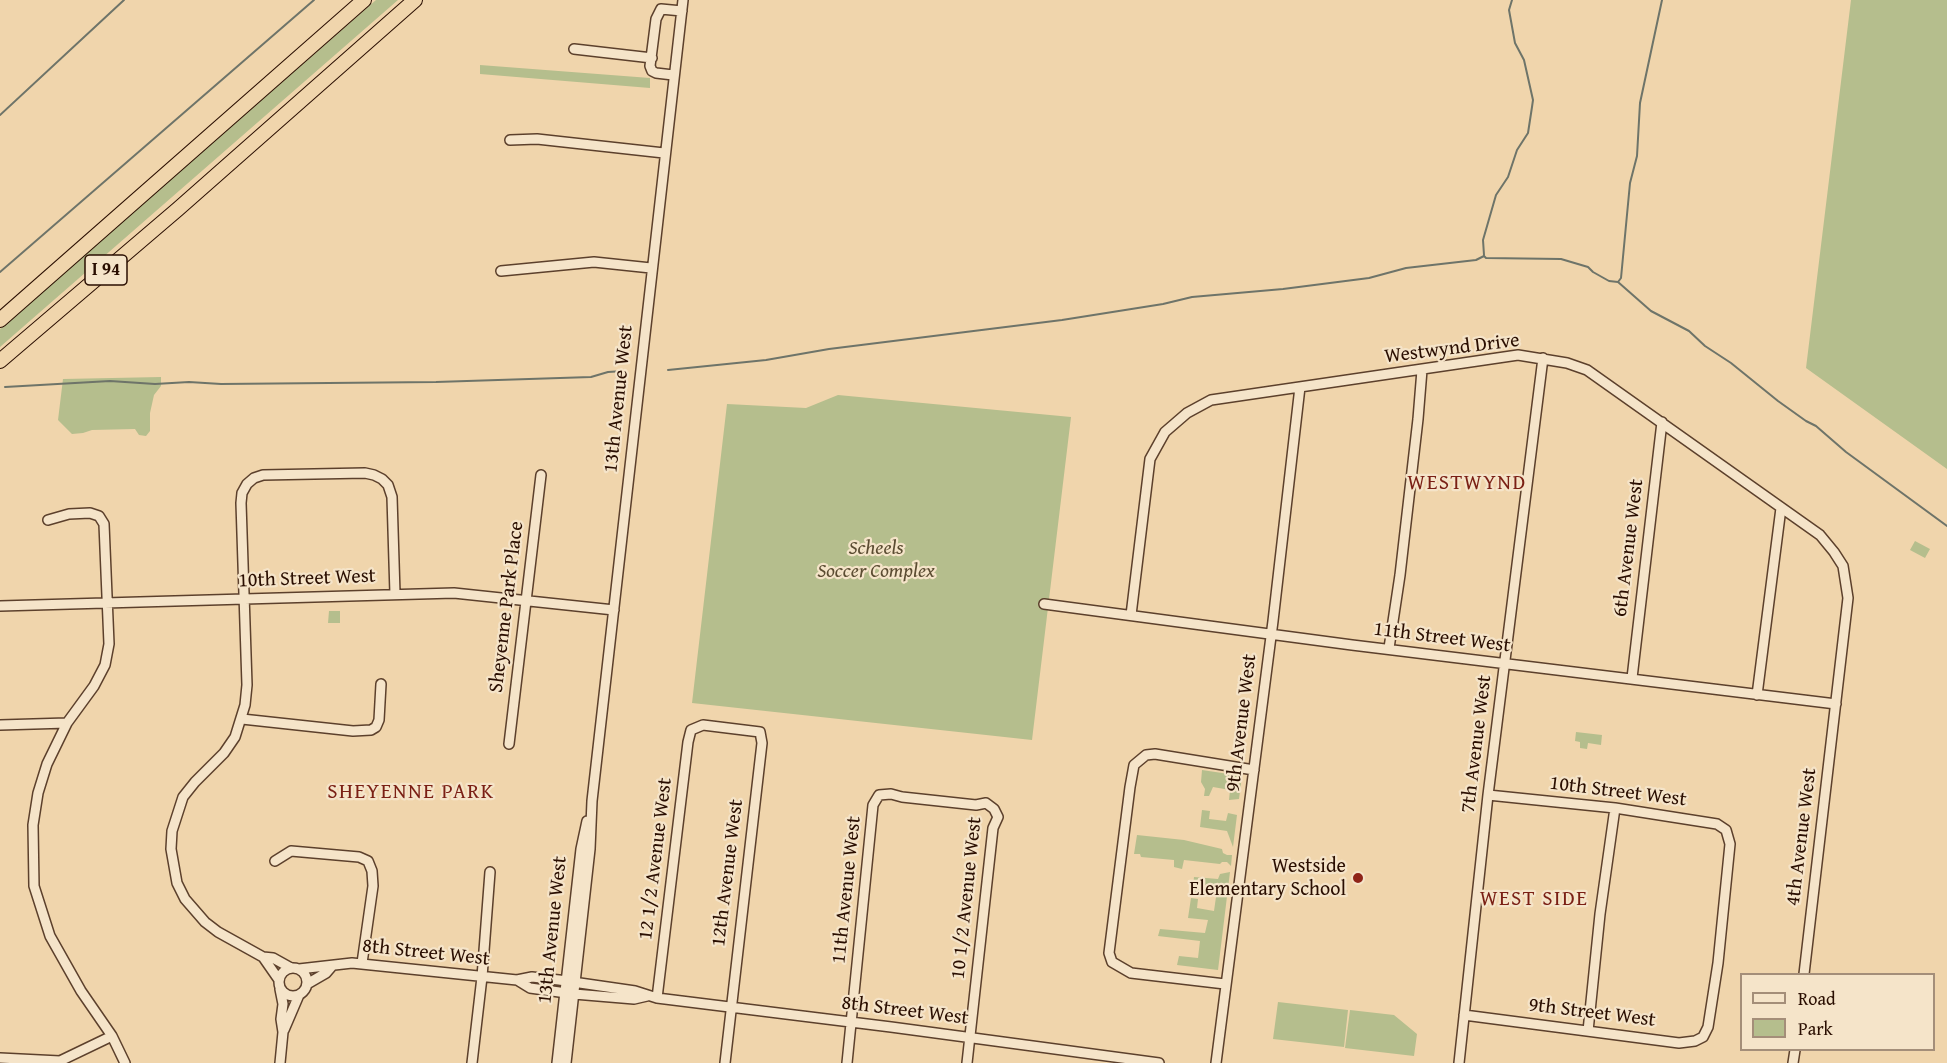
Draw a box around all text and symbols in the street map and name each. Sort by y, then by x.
road number: I 94 [85,255,127,285]
street label: 13th Avenue West [599,324,639,474]
street label: Westwynd Drive [1383,329,1521,369]
district label: WESTWYND [1407,471,1527,497]
street label: 6th Avenue West [1609,478,1649,618]
street label: Sheyenne Park Place [485,520,529,694]
park label: Scheels Soccer Complex [817,537,935,584]
street label: 10th Street West [238,565,376,593]
street label: 11th Street West [1372,618,1512,658]
street label: 9th Avenue West [1222,653,1262,793]
street label: 7th Avenue West [1457,674,1497,814]
street label: 4th Avenue West [1782,767,1822,907]
street label: 10th Street West [1548,772,1688,812]
street label: 12 1/2 Avenue West [634,777,678,941]
district label: SHEYENNE PARK [327,780,495,806]
street label: 12th Avenue West [707,798,749,948]
street label: 11th Avenue West [827,815,867,965]
street label: 10 1/2 Avenue West [947,816,987,980]
street label: 13th Avenue West [533,855,573,1005]
place label: Westside Elementary School [1189,855,1346,902]
marker: Westside Elementary School [1351,871,1365,885]
district label: WEST SIDE [1480,887,1588,913]
street label: 8th Street West [361,934,491,972]
legend [1740,973,1935,1051]
text: Road [1798,985,1836,1012]
street label: 8th Street West [840,991,970,1031]
street label: 9th Street West [1527,993,1657,1033]
text: Park [1798,1015,1833,1042]

